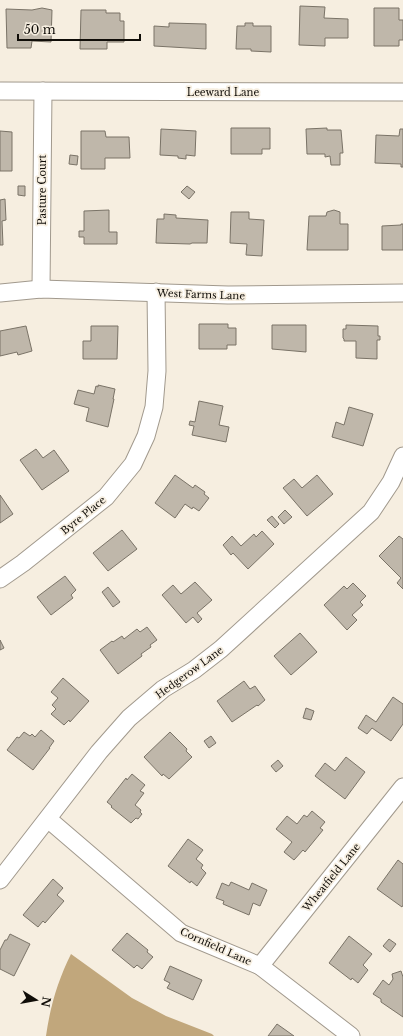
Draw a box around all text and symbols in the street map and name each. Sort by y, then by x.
scale bar [18,16,140,42]
text: 50 m [24,22,56,37]
street label: Leeward Lane [187,86,259,99]
street label: Pasture Court [36,155,49,225]
street label: West Farms Lane [156,286,246,303]
street label: Byre Place [58,493,109,537]
street label: Hedgerow Lane [153,643,226,701]
street label: Wheatfield Lane [299,840,363,915]
street label: Cornfield Lane [178,925,254,968]
north arrow [16,980,56,1020]
text: N [38,995,54,1009]

